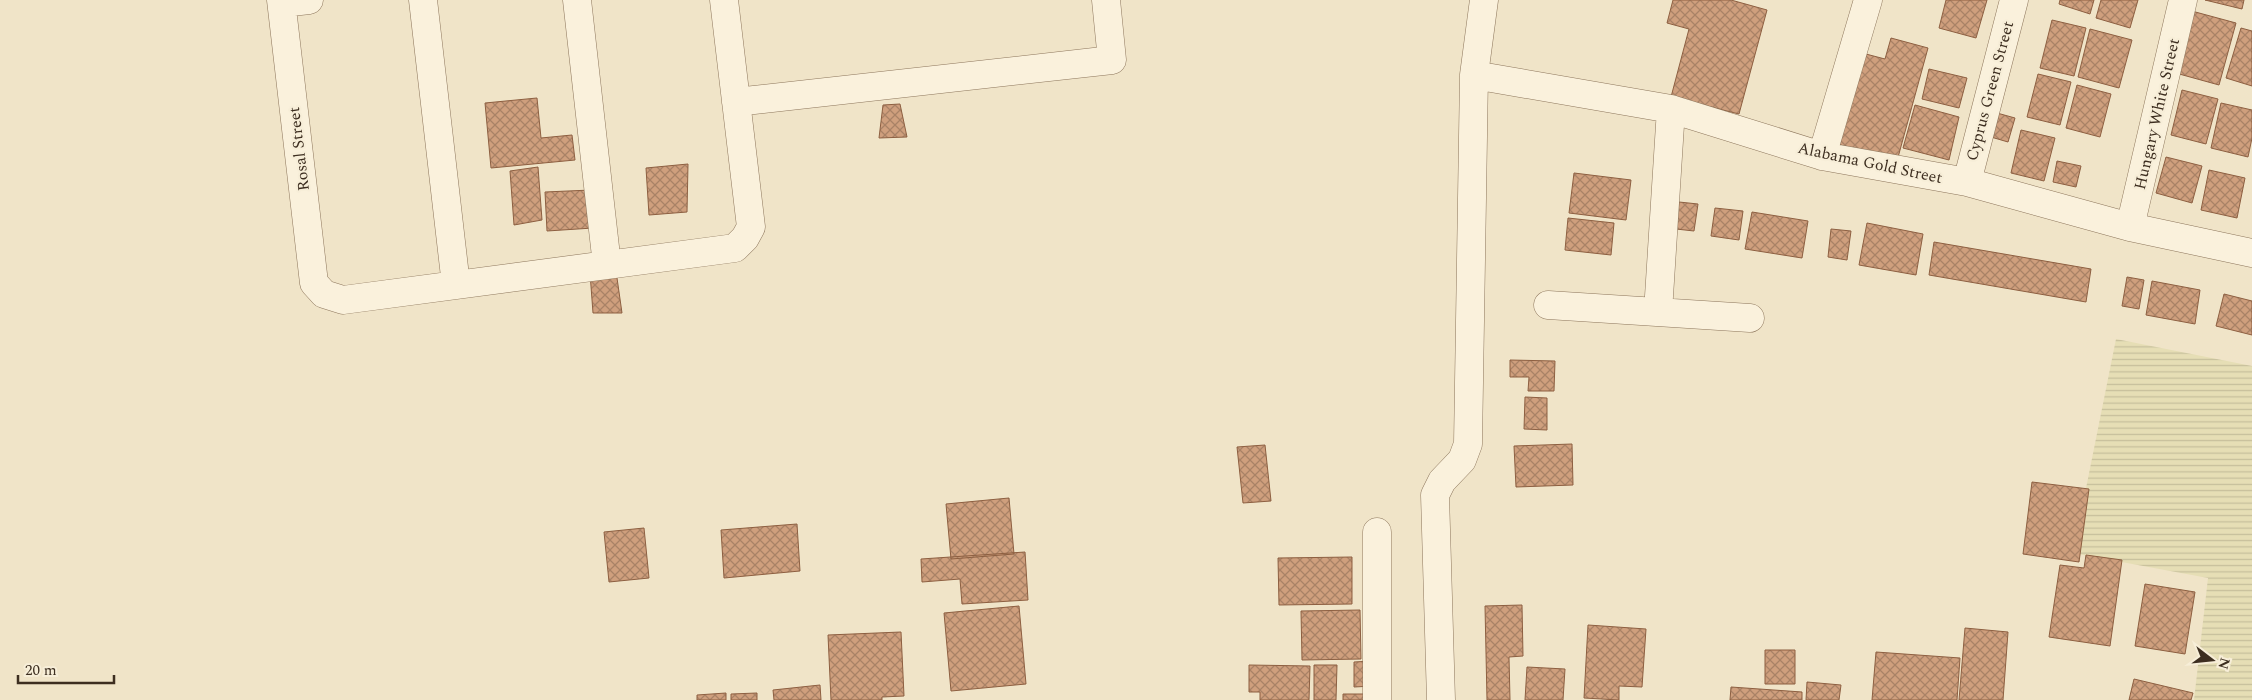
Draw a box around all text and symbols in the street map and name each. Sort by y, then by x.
street label: Cyprus Green Street [1960,18,2020,164]
street label: Hungary White Street [2128,35,2186,192]
street label: Rosal Street [282,105,316,192]
street label: Alabama Gold Street [1796,136,1945,190]
north arrow [2187,635,2237,685]
scale bar [18,652,114,684]
text: N [2212,655,2236,672]
text: 20 m [25,659,57,682]

